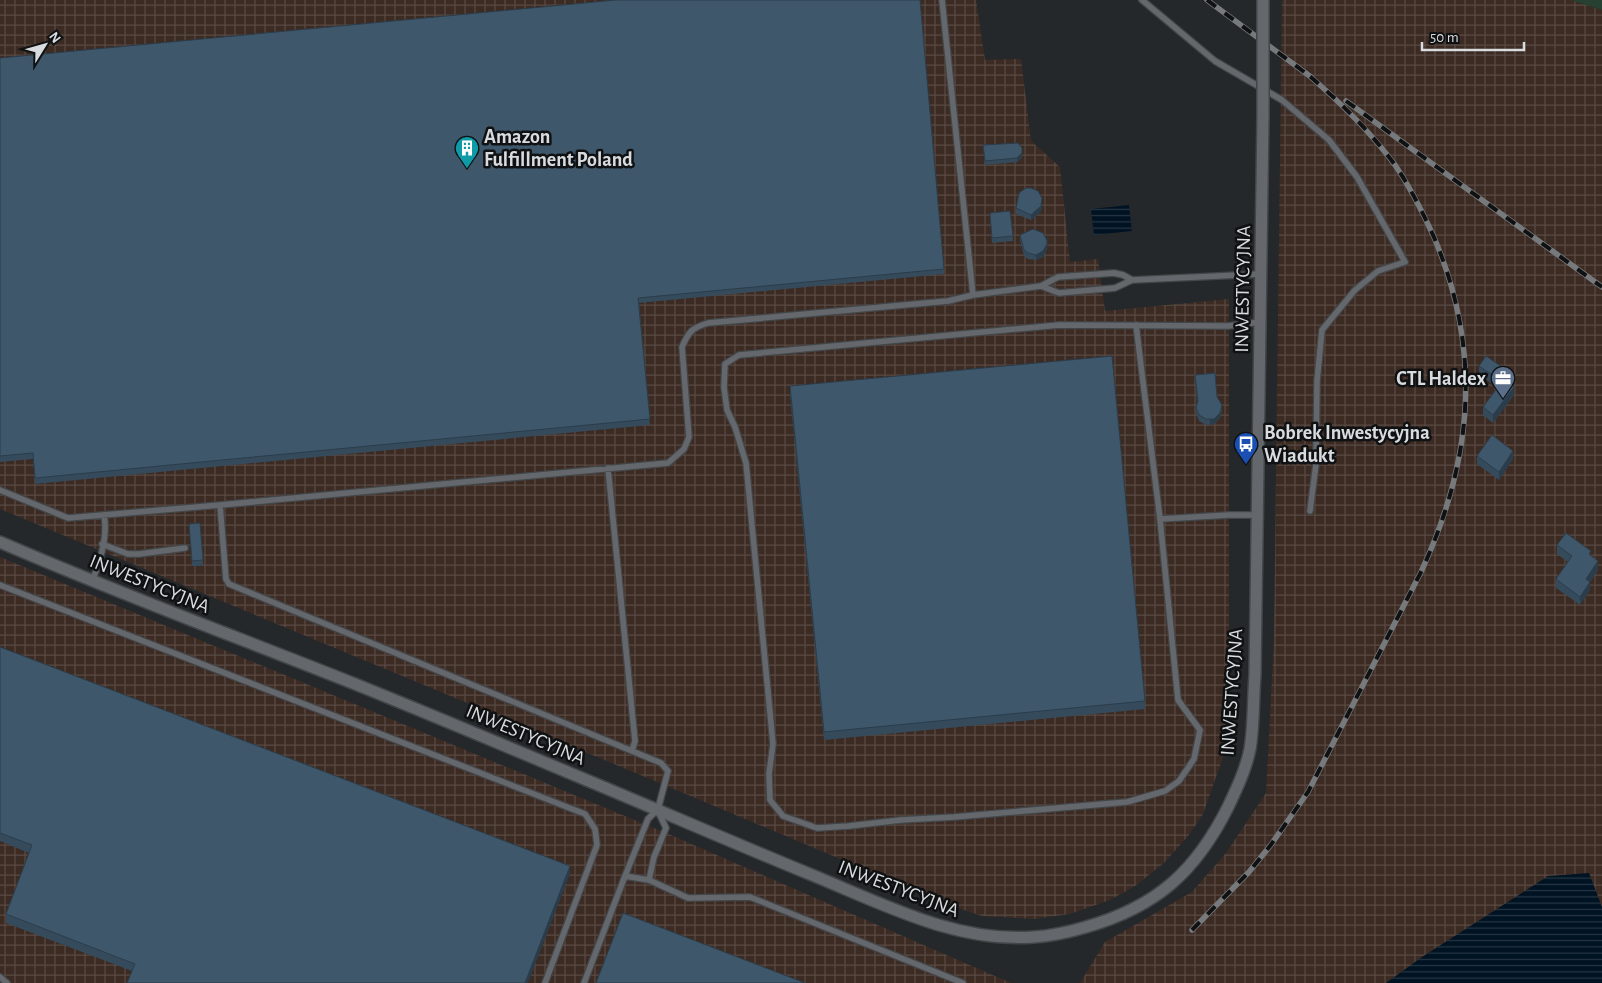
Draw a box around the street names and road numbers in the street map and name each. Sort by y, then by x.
street label: INWESTYCYJNA [1232,225,1254,353]
street label: INWESTYCYJNA [87,551,213,617]
street label: INWESTYCYJNA [1218,627,1246,756]
street label: INWESTYCYJNA [463,701,589,769]
street label: INWESTYCYJNA [836,857,962,921]

